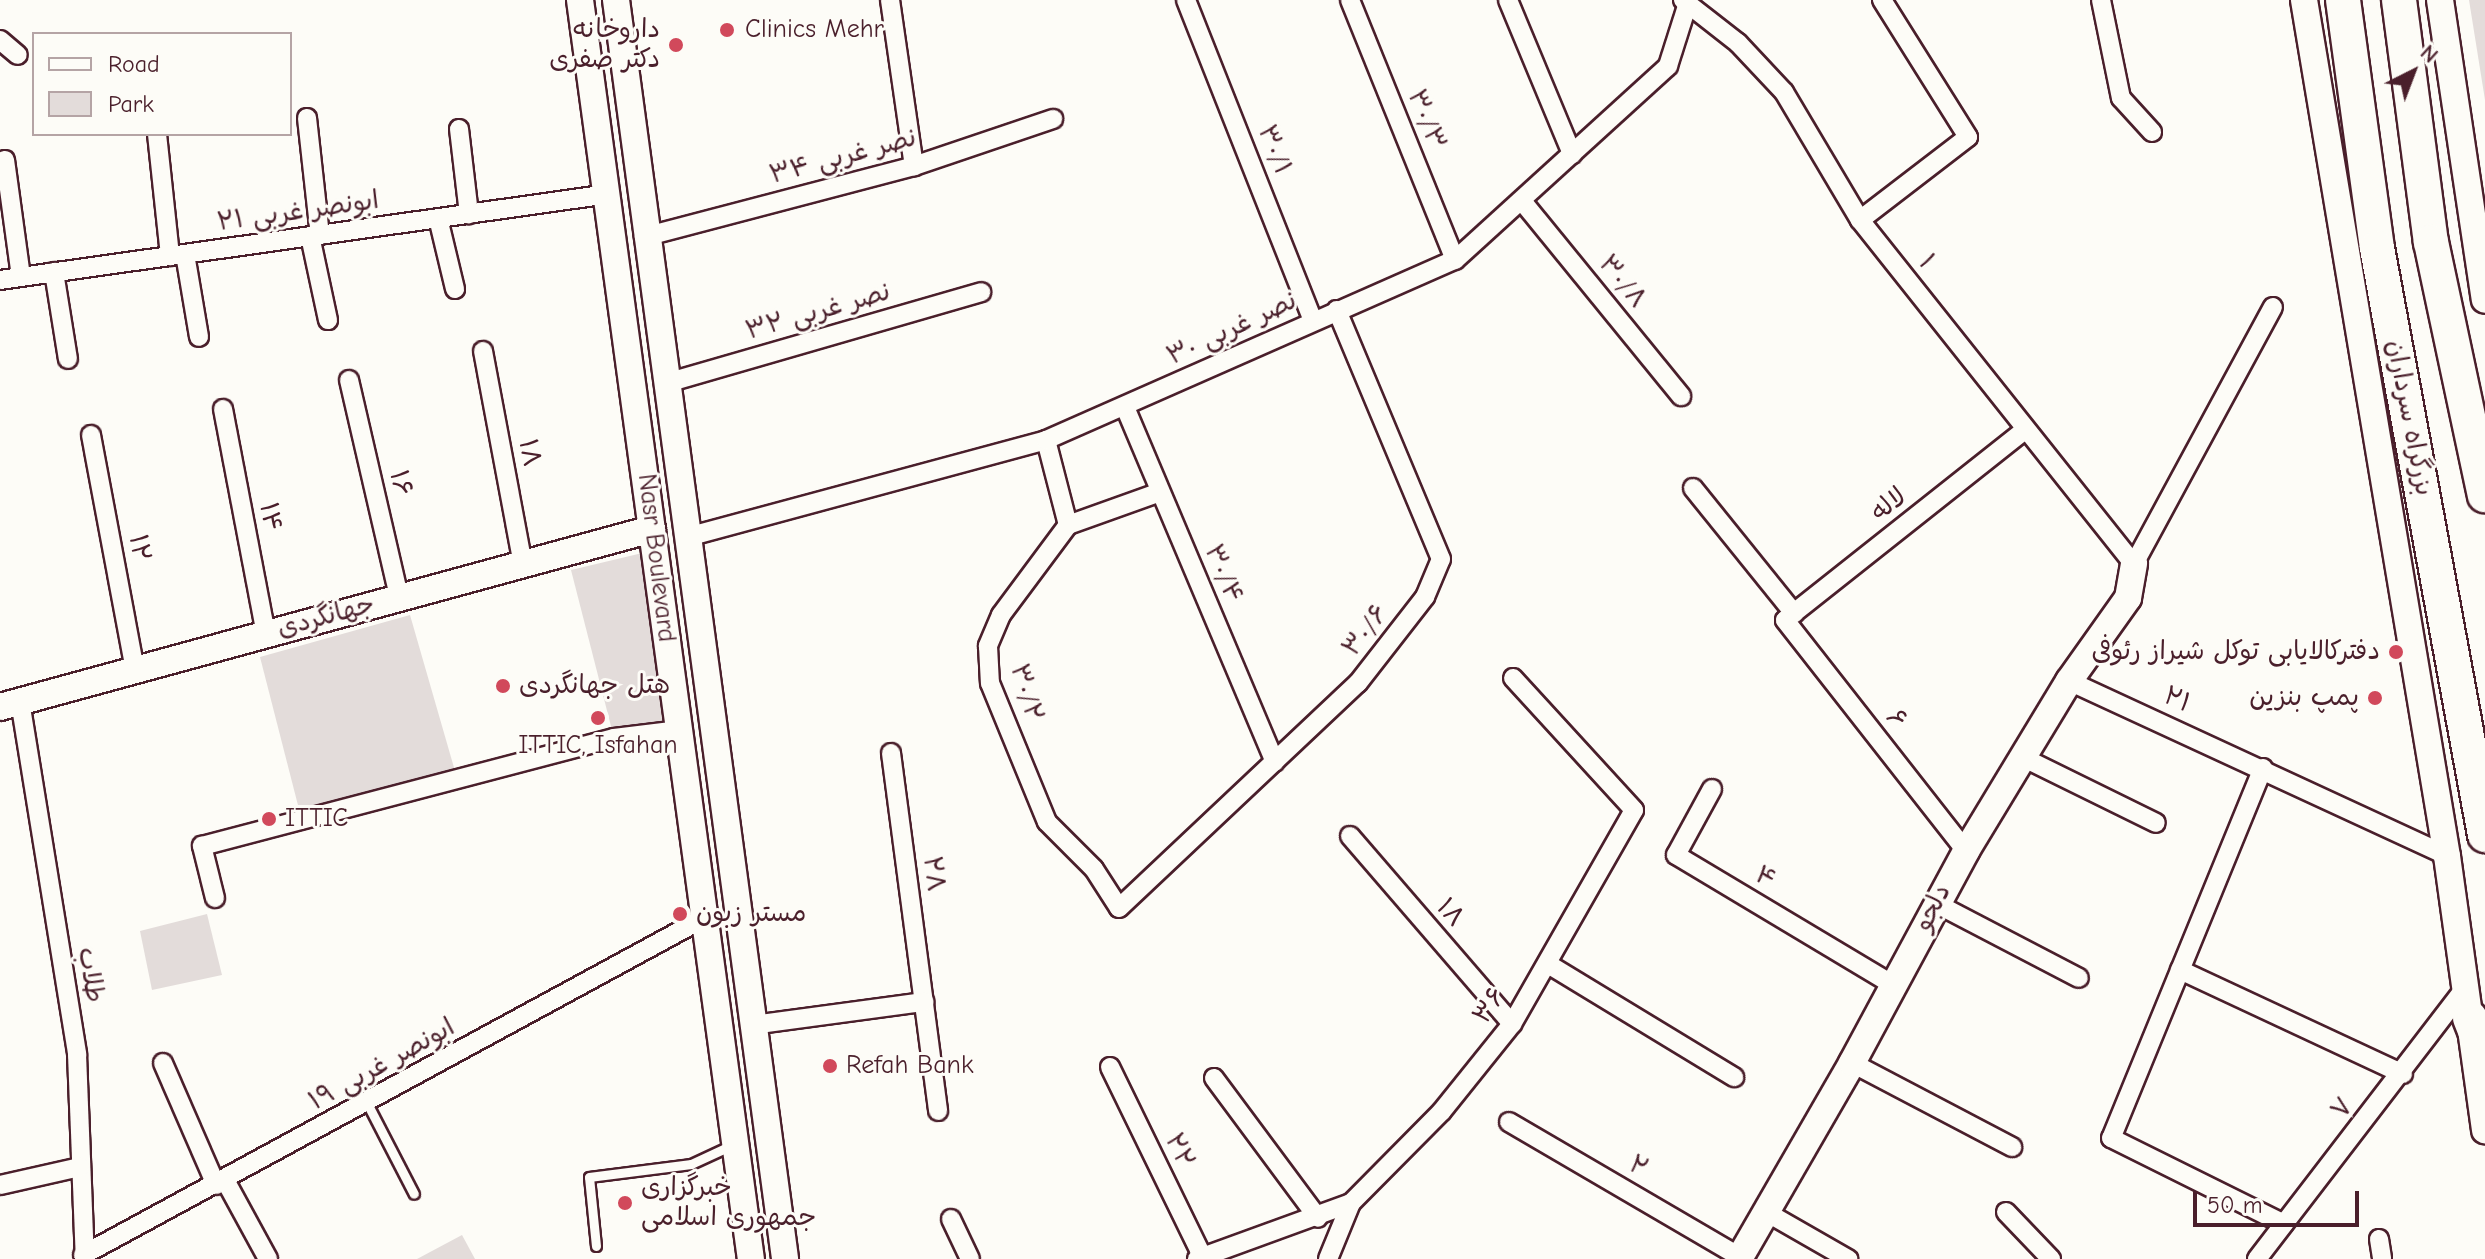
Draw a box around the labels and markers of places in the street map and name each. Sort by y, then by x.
place label: داروخانه دکتر صفری [549,14,660,76]
place label: Clinics Mehr [745,14,884,46]
marker: Clinics Mehr [716,19,738,41]
marker: داروخانه دکتر صفری [667,36,685,54]
place label: دفترکالایابی توکل شیراز رئوفی [2091,636,2380,668]
marker: دفترکالایابی توکل شیراز رئوفی [2387,643,2405,661]
place label: هتل جهانگردی [519,670,670,702]
marker: هتل جهانگردی [494,677,512,695]
place label: پمپ بنزین [2249,682,2359,714]
marker: پمپ بنزین [2366,689,2384,707]
marker: ITTIC, Isfahan [589,709,607,727]
place label: ITTIC, Isfahan [518,730,678,762]
place label: ITTIC [285,803,348,835]
marker: ITTIC [260,810,278,828]
place label: مستر زبون [696,898,806,930]
marker: مستر زبون [671,905,689,923]
place label: Refah Bank [846,1050,974,1082]
marker: Refah Bank [821,1057,839,1075]
place label: خبرگزاری جمهوری اسلامی [641,1172,816,1234]
marker: خبرگزاری جمهوری اسلامی [616,1194,634,1212]

